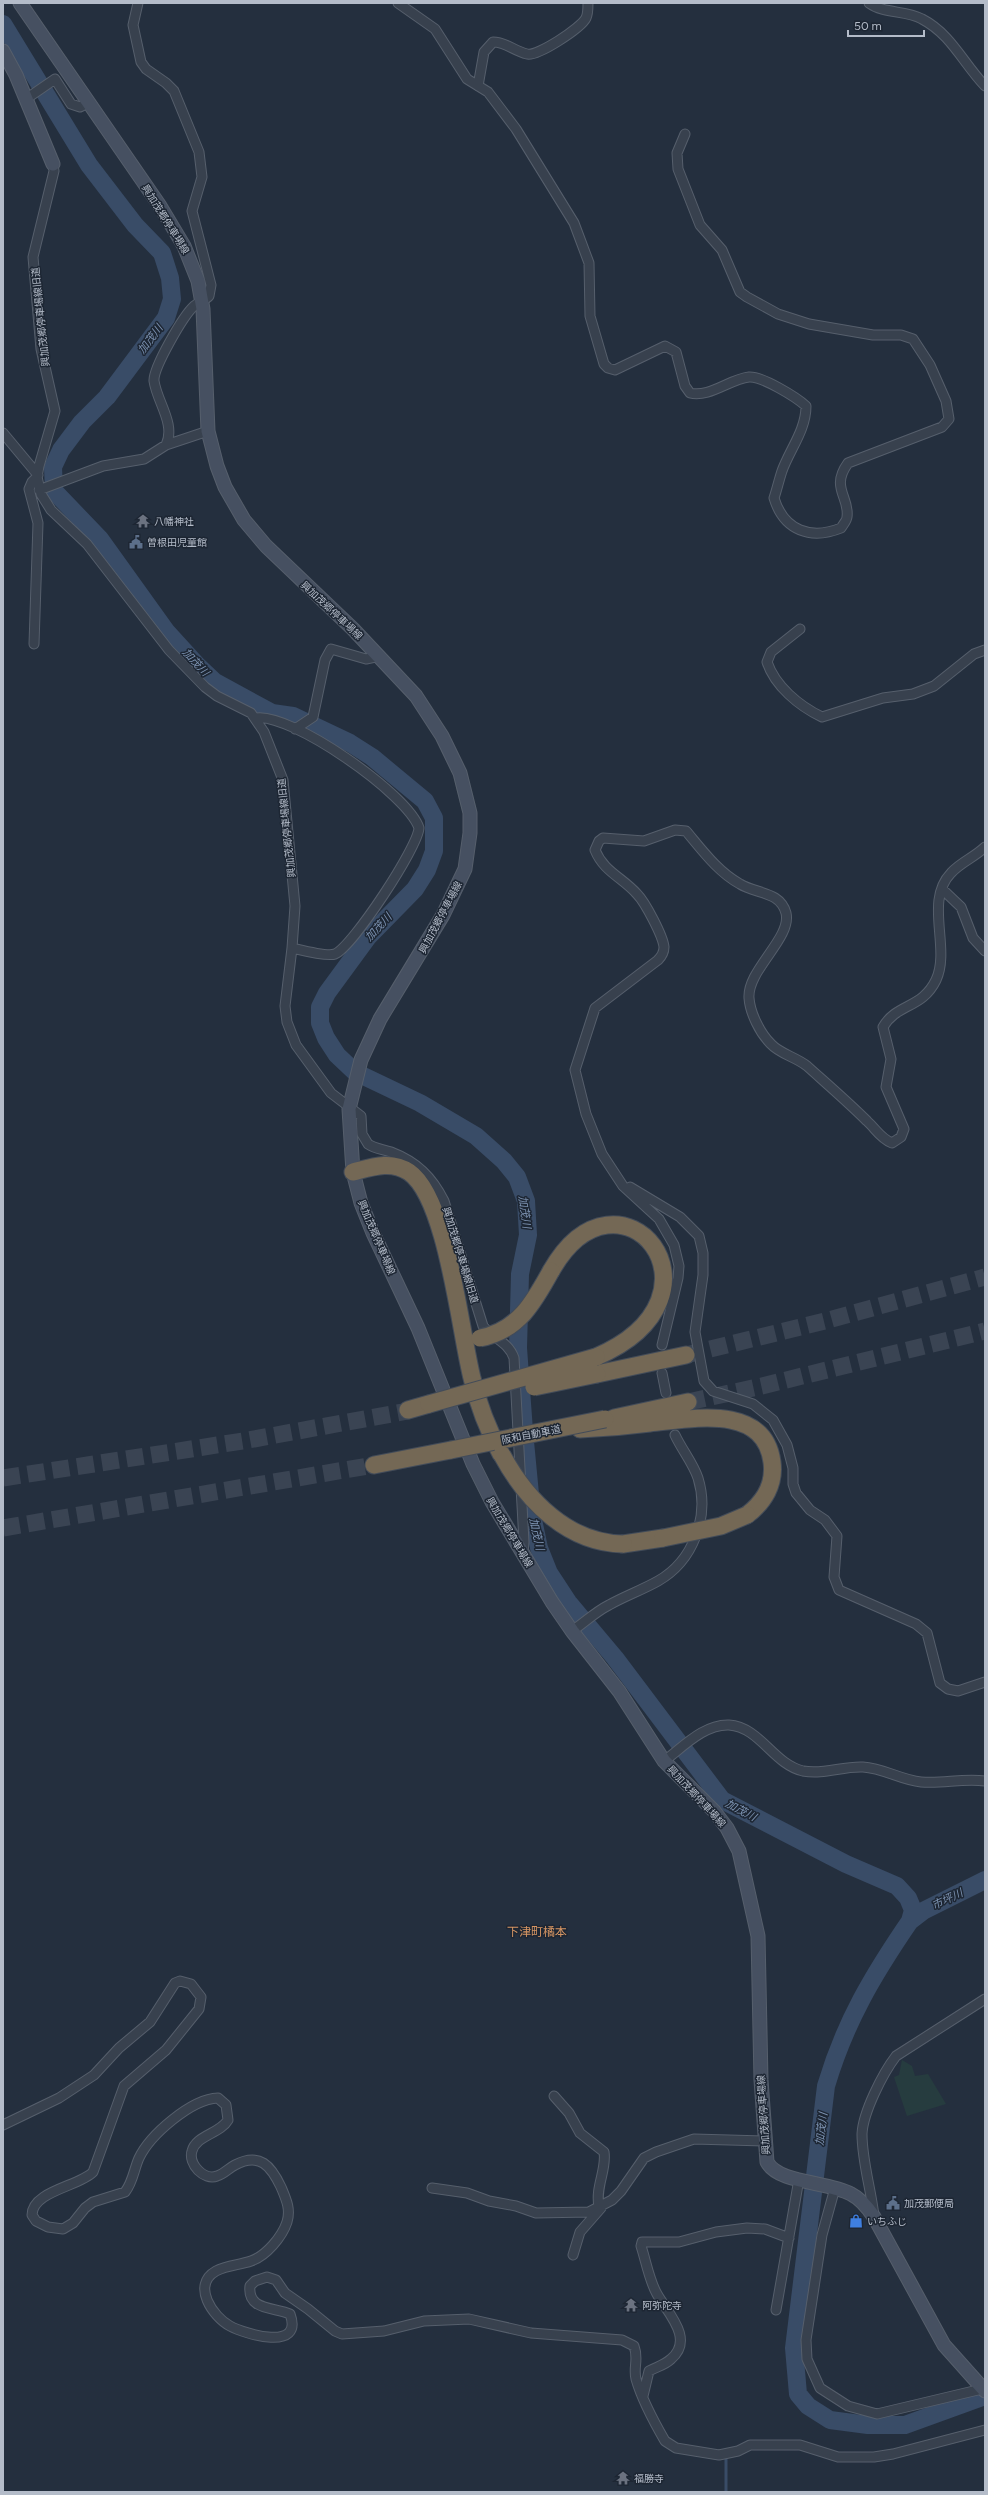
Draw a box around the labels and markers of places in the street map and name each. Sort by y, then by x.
temple icon: 八幡神社 [135,513,151,529]
place label: 八幡神社 [154,515,194,528]
public building icon: 曽根田児童館 [128,534,144,550]
place label: 曽根田児童館 [147,536,207,549]
public building icon: 加茂郵便局 [885,2195,901,2211]
place label: 加茂郵便局 [904,2197,954,2210]
shop icon: いちふじ [848,2213,864,2229]
place label: いちふじ [867,2215,907,2228]
temple icon: 阿弥陀寺 [623,2297,639,2313]
place label: 阿弥陀寺 [642,2299,682,2312]
temple icon: 福勝寺 [615,2470,631,2486]
place label: 福勝寺 [634,2472,664,2485]

